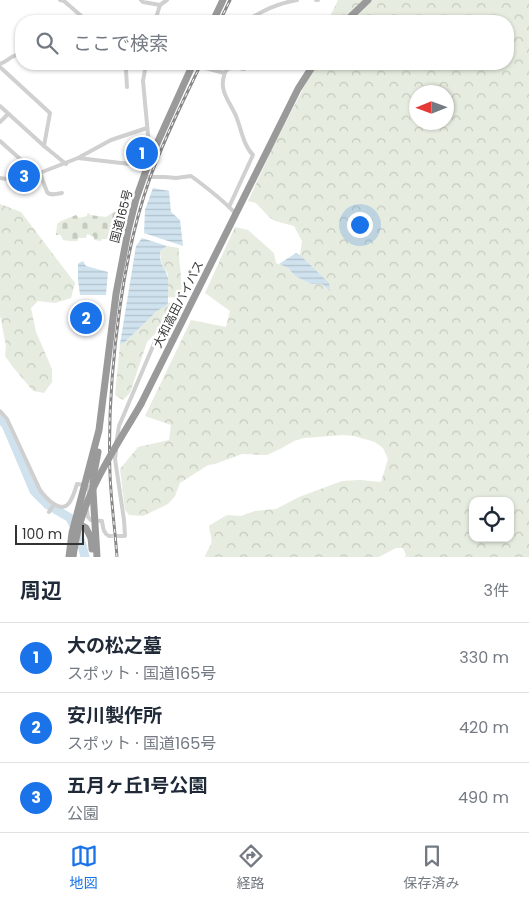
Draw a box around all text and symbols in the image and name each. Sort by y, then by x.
search box [15,15,514,70]
icon: search [33,29,61,57]
text: ここで検索 [73,30,168,57]
north arrow [409,85,454,130]
pin: 1 [126,134,158,172]
pin: 3 [8,157,40,195]
street label: 国道165号 [106,187,136,245]
your location [347,212,373,238]
street label: 大和高田バイパス [149,257,207,351]
pin: 2 [70,299,102,337]
map controls [469,497,514,542]
button: locate [469,497,514,542]
scale bar [15,522,84,545]
text: 100 m [22,524,62,544]
text: 周辺 [20,576,62,605]
text: 3件 [484,579,509,602]
text: 大の松之墓 [67,632,162,659]
text: 1 [33,646,39,669]
text: 330 m [459,646,509,669]
text: スポット · 国道165号 [67,662,216,685]
text: 安川製作所 [67,702,162,729]
text: 2 [31,716,41,739]
text: 420 m [459,716,509,739]
text: スポット · 国道165号 [67,732,216,755]
text: 五月ヶ丘1号公園 [67,772,207,799]
text: 3 [31,786,41,809]
text: 490 m [458,786,509,809]
text: 公園 [67,802,99,825]
tab: 地図 [70,842,98,894]
tab: 経路 [237,842,265,894]
tab: 保存済み [404,842,460,894]

